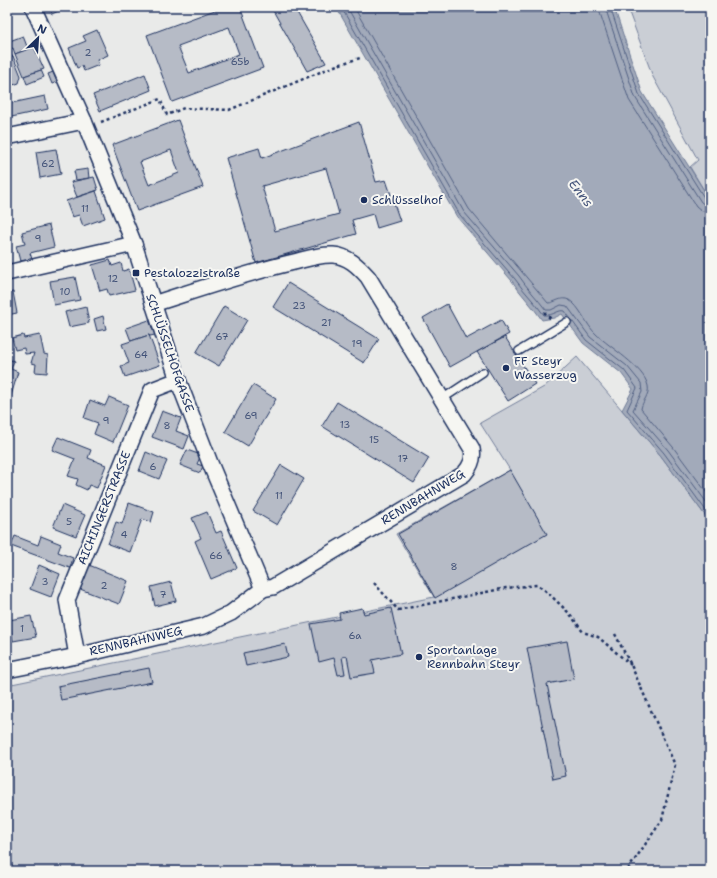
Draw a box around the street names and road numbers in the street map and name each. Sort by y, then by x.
street label: SCHLÜSSELHOFGASSE [142,292,198,414]
street label: AICHINGERSTRASSE [74,449,134,567]
street label: RENNBAHNWEG [378,466,468,528]
street label: RENNBAHNWEG [88,623,184,659]

